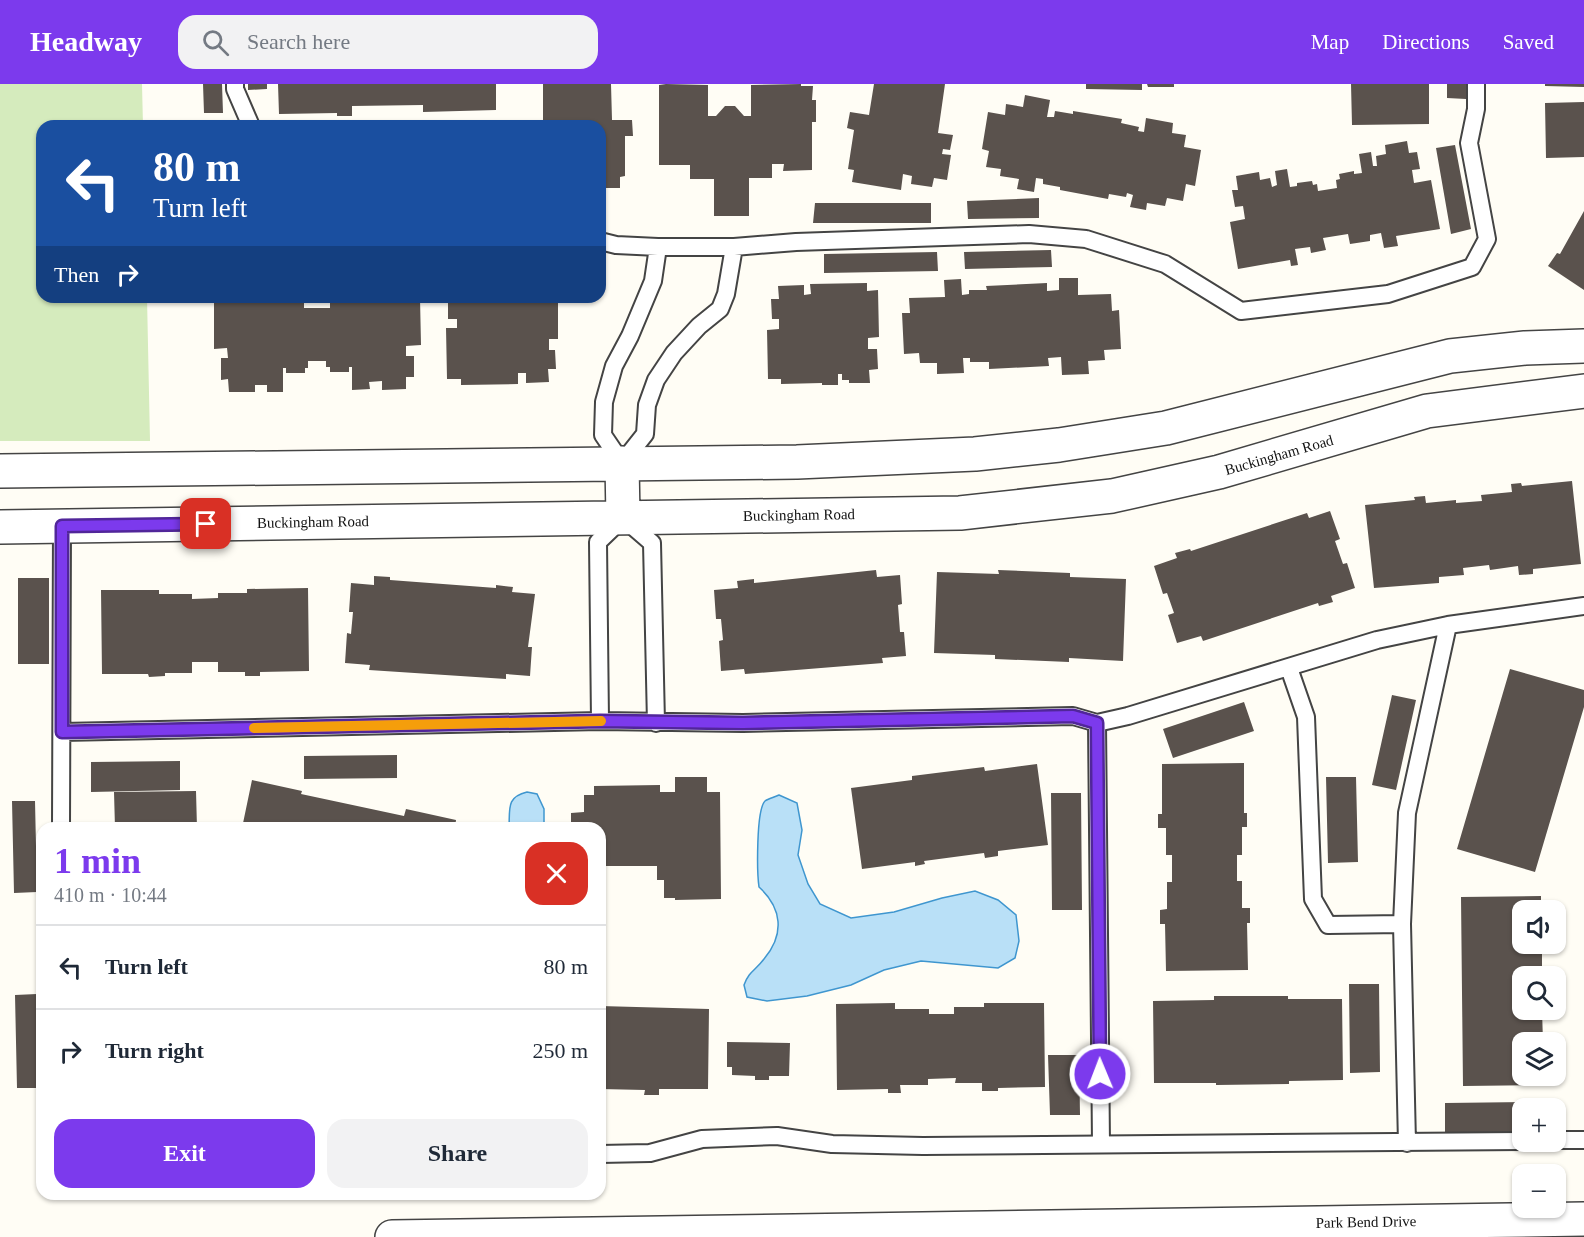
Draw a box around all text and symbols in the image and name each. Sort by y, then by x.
search box [178,15,598,69]
text: Headway [30,26,142,57]
icon: search [199,26,232,59]
text: Search here [247,29,350,54]
text: Map [1311,30,1349,54]
text: Directions [1382,30,1470,54]
text: Saved [1503,30,1554,54]
icon: left [54,144,132,222]
text: 80 m [153,144,241,190]
text: Turn left [153,193,247,223]
icon: right [111,258,144,291]
text: Then [54,262,99,287]
street label: Buckingham Road [1223,432,1336,478]
pin [180,498,231,549]
street label: Buckingham Road [743,506,856,524]
icon: arrive [189,507,222,540]
street label: Buckingham Road [257,513,370,531]
text: 1 min [54,841,141,881]
button: close [525,842,588,905]
text: 410 m · 10:44 [54,884,167,906]
map controls [1512,900,1566,1218]
button: sound [1512,900,1566,954]
icon: left [54,951,87,984]
text: Turn left [105,954,188,979]
text: 80 m [543,954,588,979]
button: search [1512,966,1566,1020]
button: layers [1512,1032,1566,1086]
icon: right [54,1035,87,1068]
text: Turn right [105,1038,204,1063]
text: 250 m [532,1038,588,1063]
position arrow [1068,1042,1132,1106]
button: + [1512,1098,1566,1152]
button: Exit [54,1119,315,1188]
button: Share [327,1119,588,1188]
button: − [1512,1164,1566,1218]
street label: Park Bend Drive [1315,1213,1417,1231]

